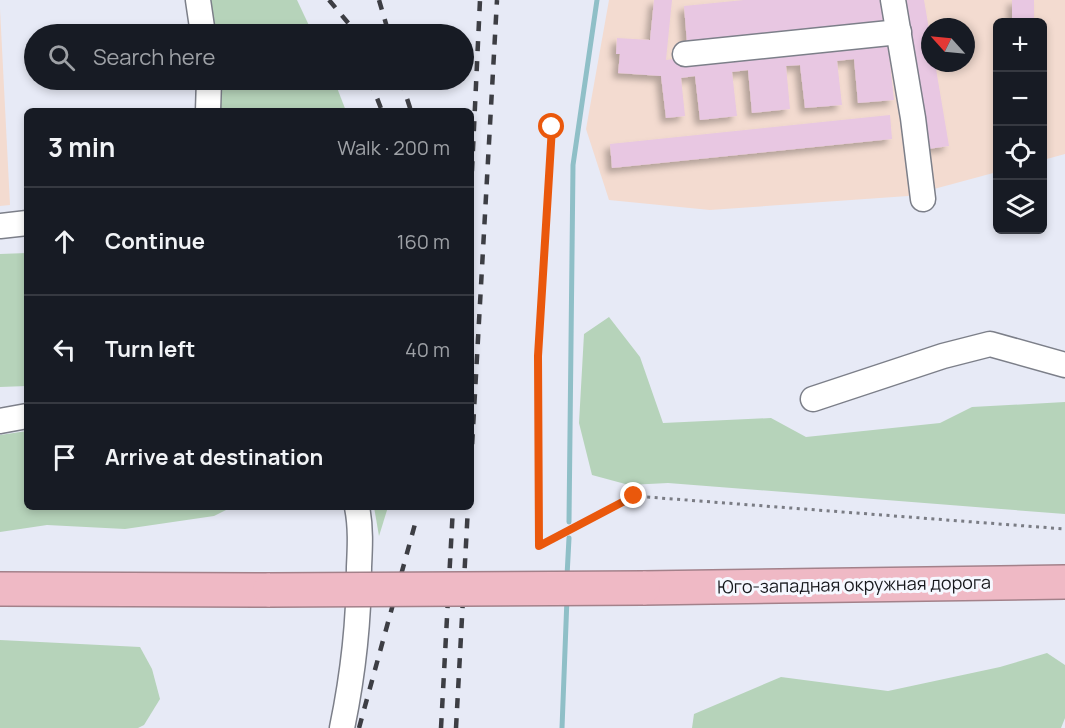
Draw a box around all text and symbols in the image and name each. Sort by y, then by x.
north arrow [921,18,975,72]
map controls [993,18,1047,234]
button: + [993,18,1047,72]
search box [24,24,474,90]
icon: search [45,41,78,74]
text: Search here [93,42,215,72]
button: − [993,72,1047,126]
route start [538,113,564,139]
button: locate [993,126,1047,180]
text: 3 min [48,129,115,165]
text: Walk · 200 m [337,134,450,161]
button: layers [993,180,1047,234]
icon: ahead [48,225,81,258]
text: Continue [105,226,205,256]
text: 160 m [397,228,450,255]
icon: left [48,333,81,366]
text: Turn left [105,334,195,364]
text: 40 m [405,336,450,363]
icon: arrive [48,441,81,474]
text: Arrive at destination [105,442,323,472]
route end [620,482,646,508]
street label: Юго-западная окружная дорога [717,570,991,598]

